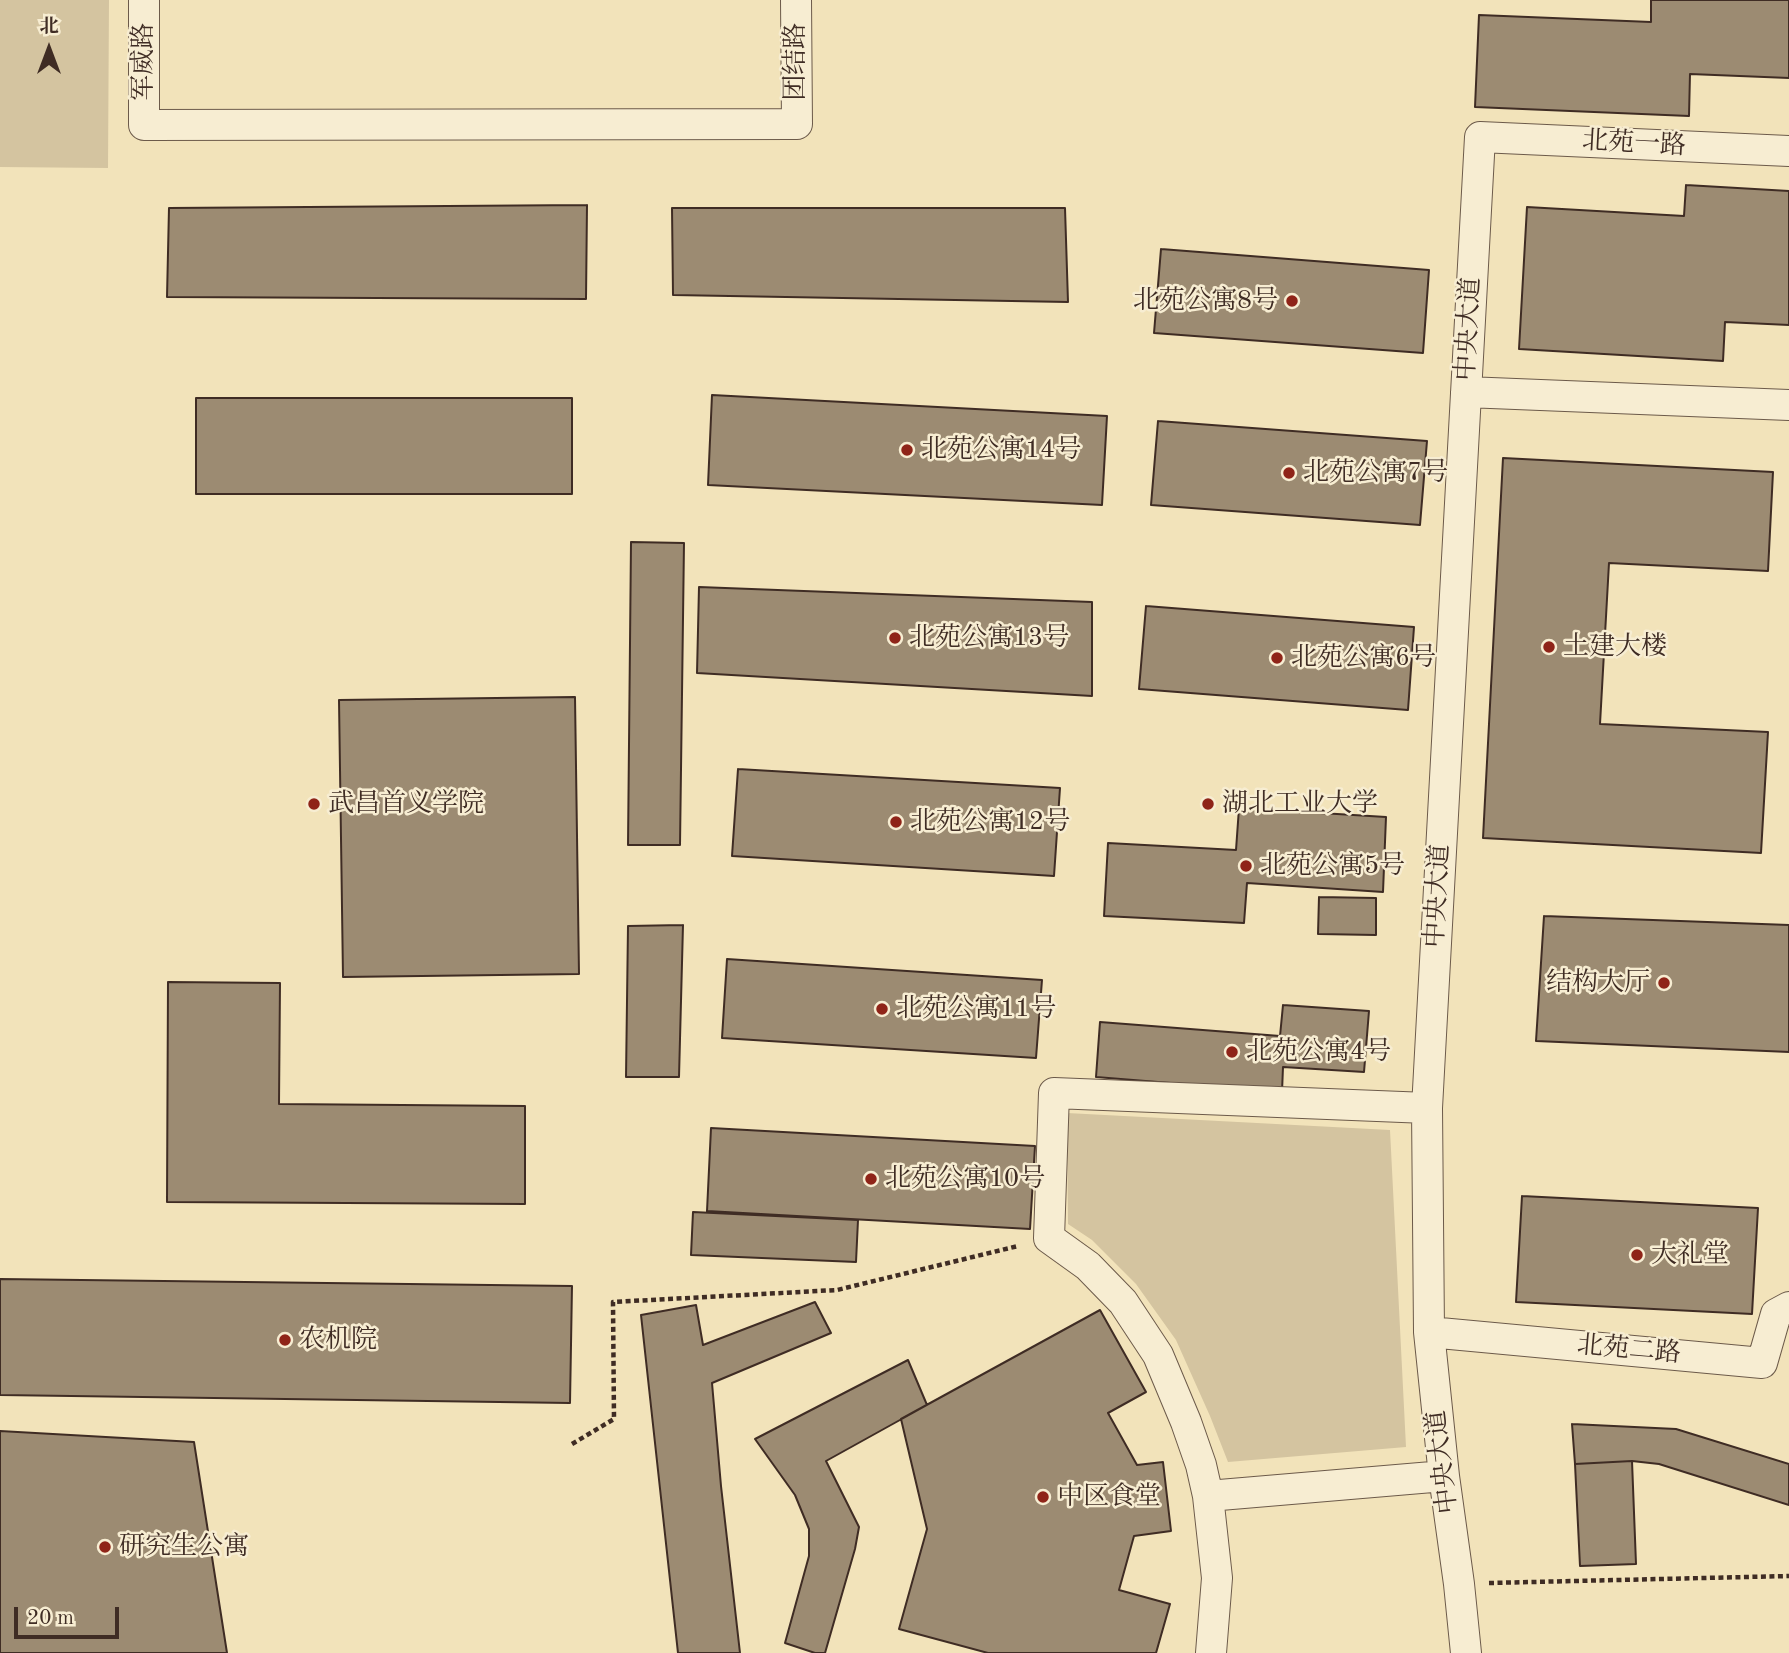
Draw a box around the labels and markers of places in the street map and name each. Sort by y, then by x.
place label: 北苑公寓8号 [1133,285,1278,317]
marker: 北苑公寓8号 [1284,293,1300,309]
place label: 北苑公寓14号 [921,434,1081,466]
marker: 北苑公寓14号 [899,442,915,458]
place label: 北苑公寓7号 [1303,457,1448,489]
marker: 北苑公寓7号 [1281,465,1297,481]
place label: 北苑公寓13号 [909,622,1069,654]
marker: 北苑公寓13号 [887,630,903,646]
place label: 土建大楼 [1563,631,1667,663]
marker: 土建大楼 [1541,639,1557,655]
place label: 北苑公寓6号 [1291,642,1436,674]
marker: 北苑公寓6号 [1269,650,1285,666]
place label: 武昌首义学院 [328,788,484,820]
place label: 湖北工业大学 [1222,788,1378,820]
marker: 武昌首义学院 [306,796,322,812]
marker: 湖北工业大学 [1200,796,1216,812]
place label: 北苑公寓12号 [910,806,1070,838]
marker: 北苑公寓12号 [888,814,904,830]
place label: 北苑公寓5号 [1260,850,1405,882]
marker: 北苑公寓5号 [1238,858,1254,874]
place label: 结构大厅 [1546,967,1650,999]
marker: 结构大厅 [1656,975,1672,991]
place label: 北苑公寓11号 [896,993,1056,1025]
marker: 北苑公寓11号 [874,1001,890,1017]
place label: 北苑公寓4号 [1246,1036,1391,1068]
marker: 北苑公寓4号 [1224,1044,1240,1060]
place label: 北苑公寓10号 [885,1163,1045,1195]
marker: 北苑公寓10号 [863,1171,879,1187]
place label: 大礼堂 [1651,1239,1729,1271]
marker: 大礼堂 [1629,1247,1645,1263]
place label: 农机院 [299,1324,377,1356]
marker: 农机院 [277,1332,293,1348]
place label: 中区食堂 [1057,1481,1161,1513]
marker: 中区食堂 [1035,1489,1051,1505]
place label: 研究生公寓 [119,1531,249,1563]
marker: 研究生公寓 [97,1539,113,1555]

